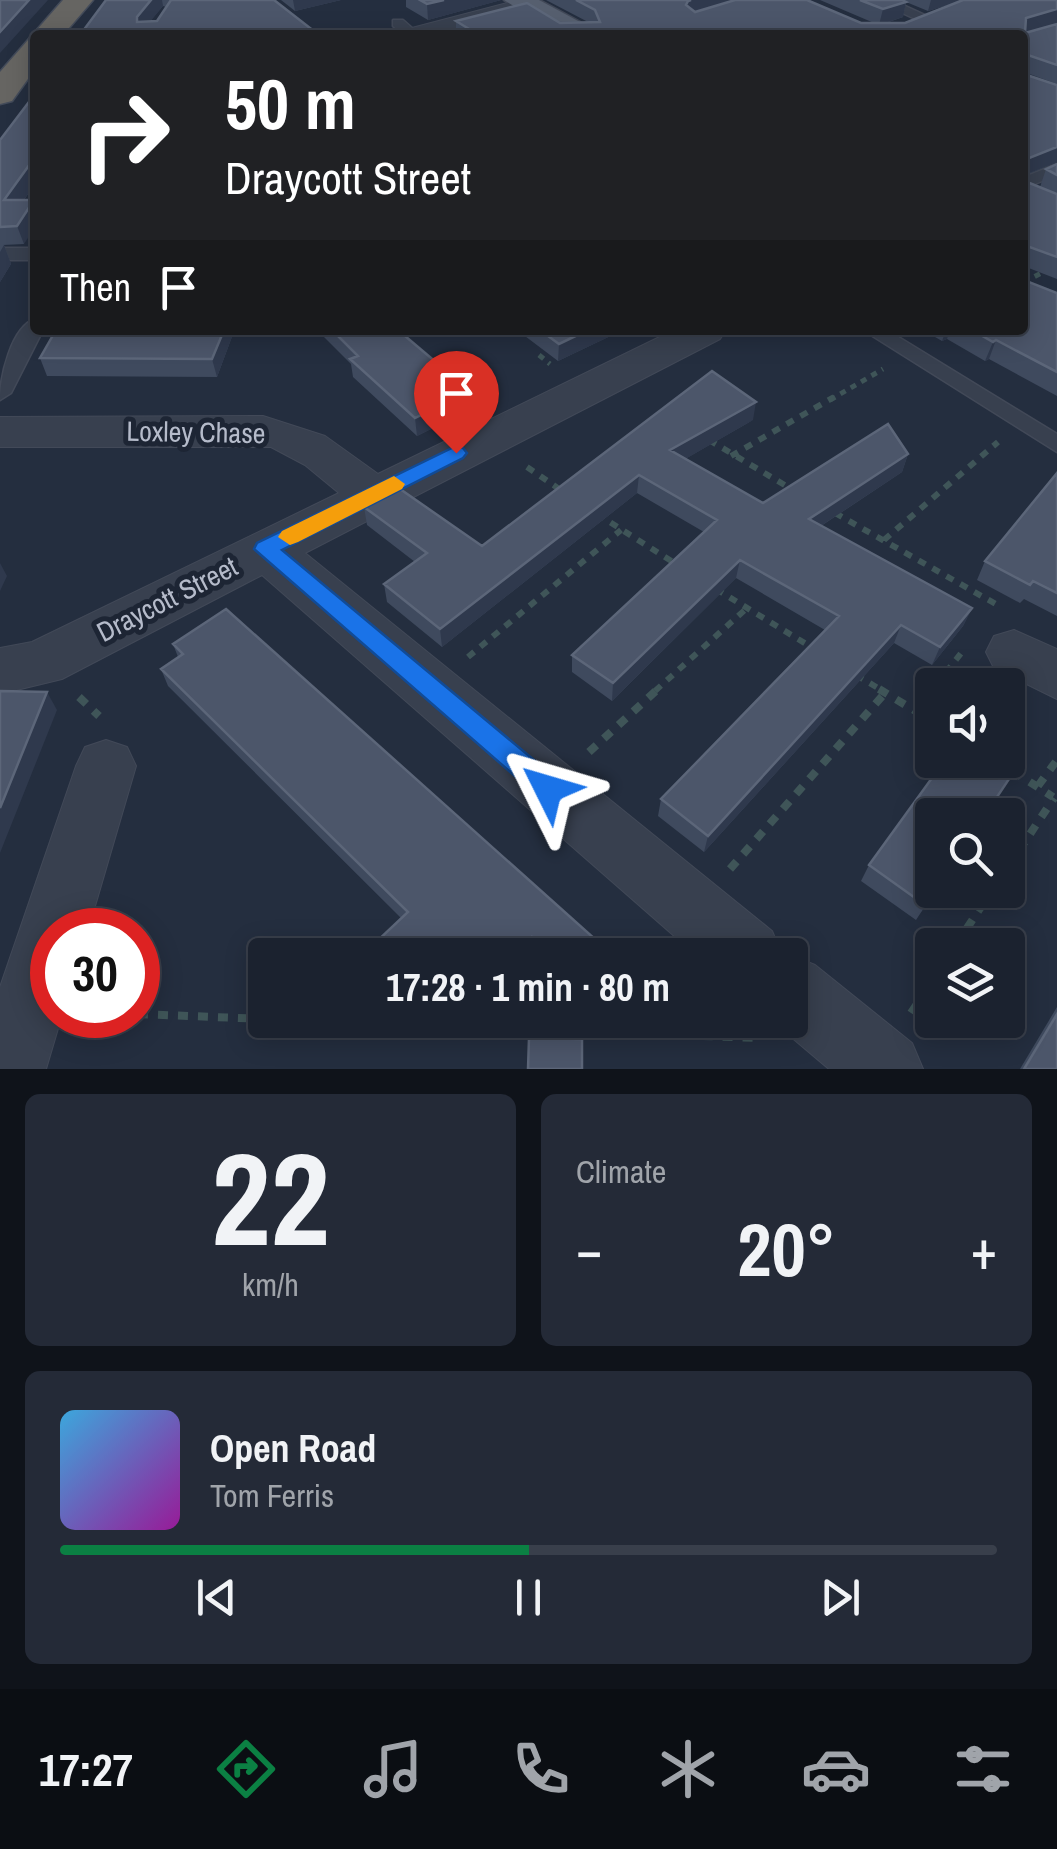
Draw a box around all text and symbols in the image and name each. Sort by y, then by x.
text: 50 m [225,57,356,151]
icon: right [60,70,190,200]
text: Draycott Street [225,147,471,208]
icon: arrive [151,260,206,315]
text: Then [60,262,131,313]
pin [414,351,499,454]
icon: arrive [429,366,484,421]
street label: Loxley Chase [126,412,266,452]
street label: Draycott Street [90,547,244,651]
map controls [915,668,1025,1038]
button: sound [915,668,1025,778]
position arrow [496,737,600,841]
button: search [915,798,1025,908]
speed limit sign: 30 [30,908,160,1038]
button: layers [915,928,1025,1038]
text: 17:28 · 1 min · 80 m [386,962,670,1013]
text: 22 [211,1110,330,1286]
text: Climate [576,1150,666,1193]
text: 20° [737,1198,836,1299]
text: − [576,1212,602,1286]
text: + [971,1212,997,1286]
text: km/h [242,1263,299,1306]
text: Open Road [210,1423,376,1474]
text: Tom Ferris [210,1474,334,1517]
icon: previous [189,1570,244,1625]
icon: pause [501,1570,556,1625]
icon: next [813,1570,868,1625]
icon: directions [211,1734,281,1804]
icon: music [358,1734,428,1804]
icon: phone [506,1734,576,1804]
icon: climate [653,1734,723,1804]
icon: car [801,1734,871,1804]
icon: filters [948,1734,1018,1804]
text: 17:27 [39,1739,133,1800]

